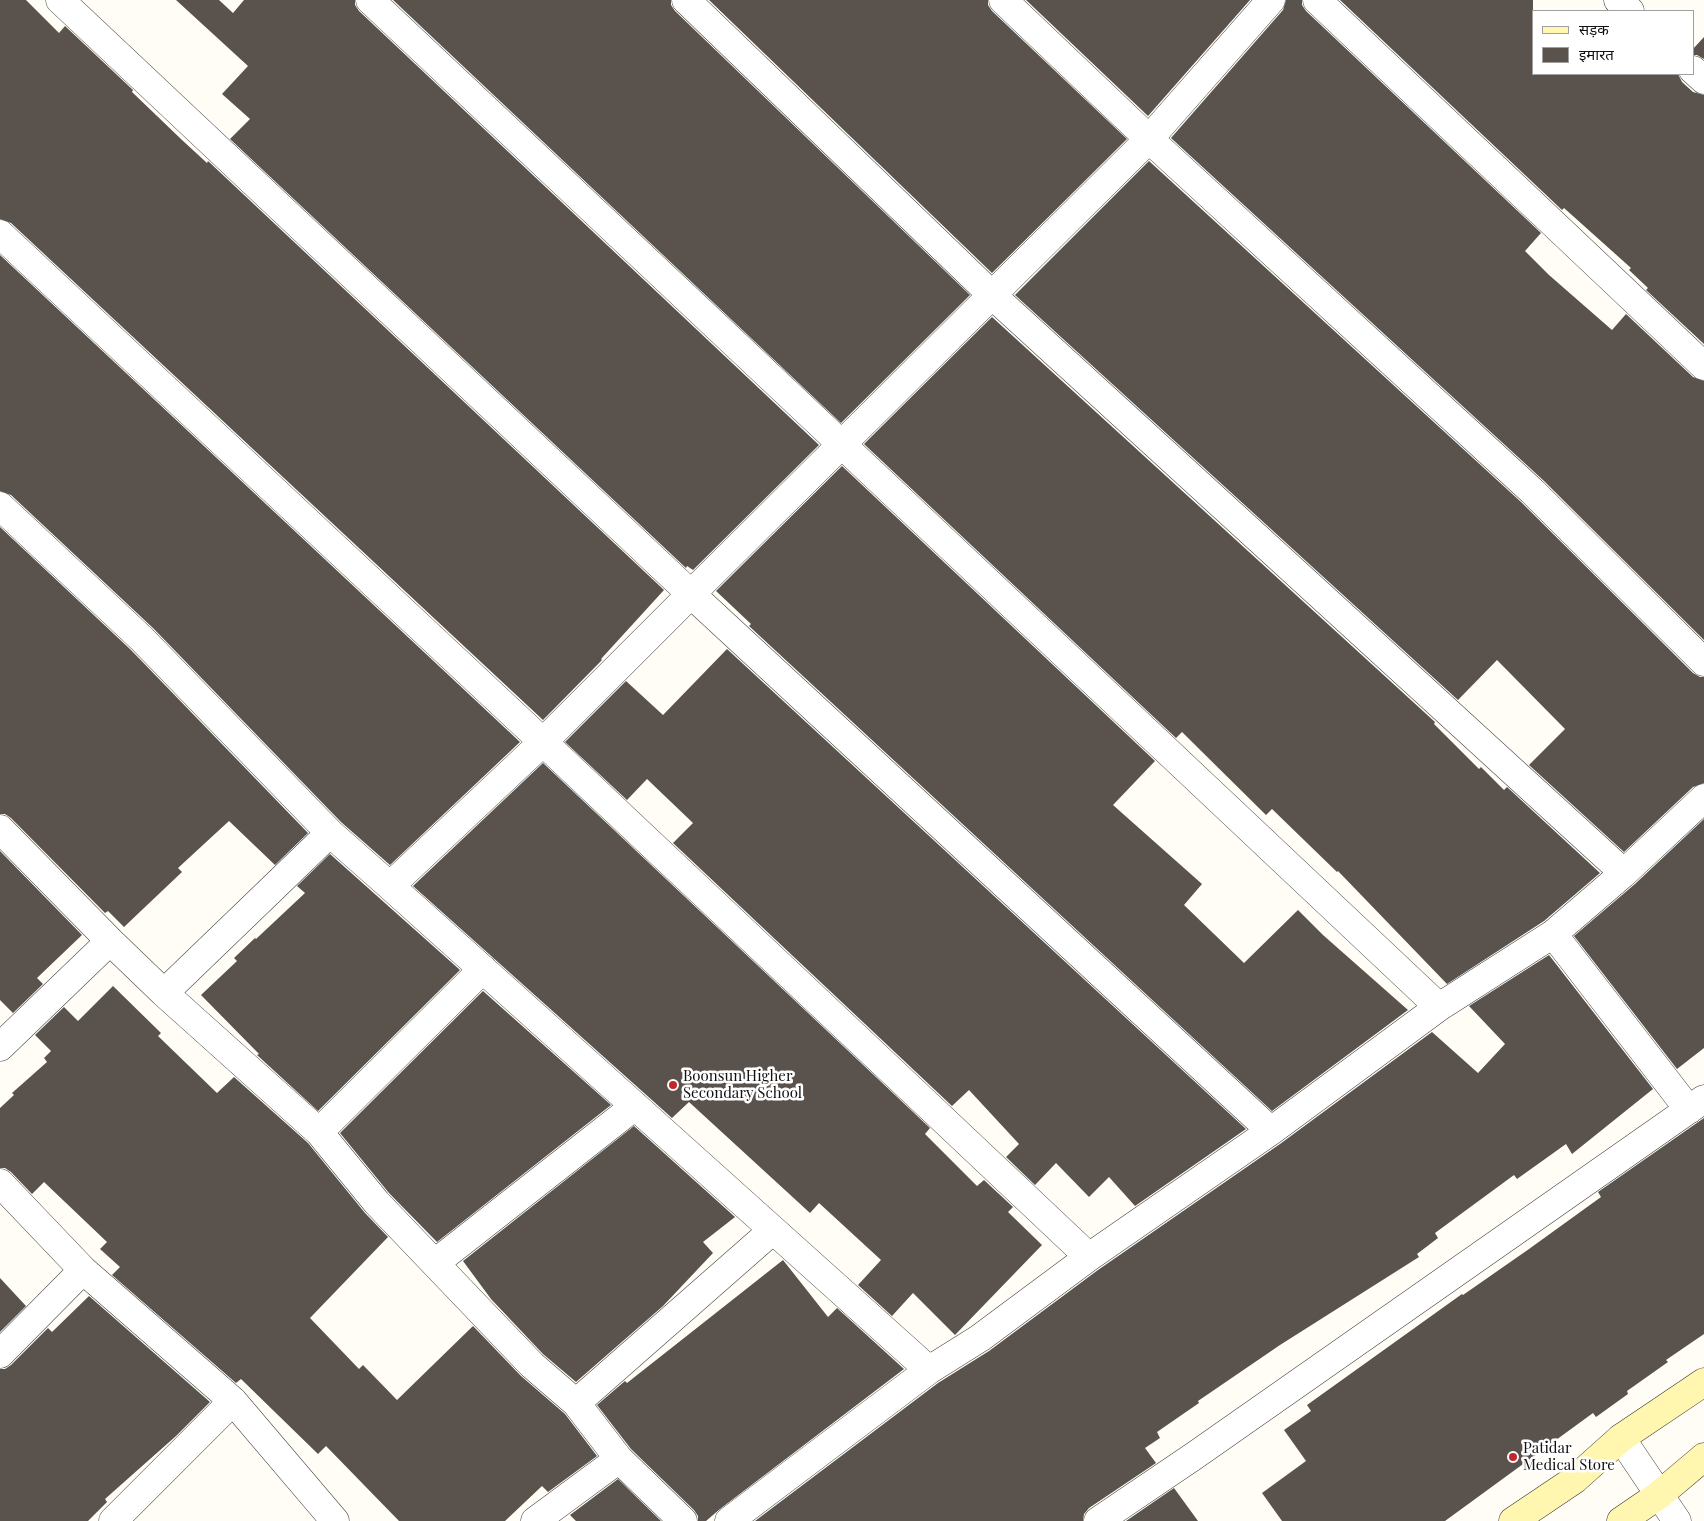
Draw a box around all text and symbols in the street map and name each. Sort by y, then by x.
legend [1532,10,1694,75]
text: सड़क [1579,19,1609,39]
text: इमारत [1579,44,1614,64]
place label: Boonsun Higher Secondary School [683,1067,802,1102]
marker: Boonsun Higher Secondary School [667,1079,679,1091]
place label: Patidar Medical Store [1523,1439,1615,1474]
marker: Patidar Medical Store [1507,1451,1519,1463]

